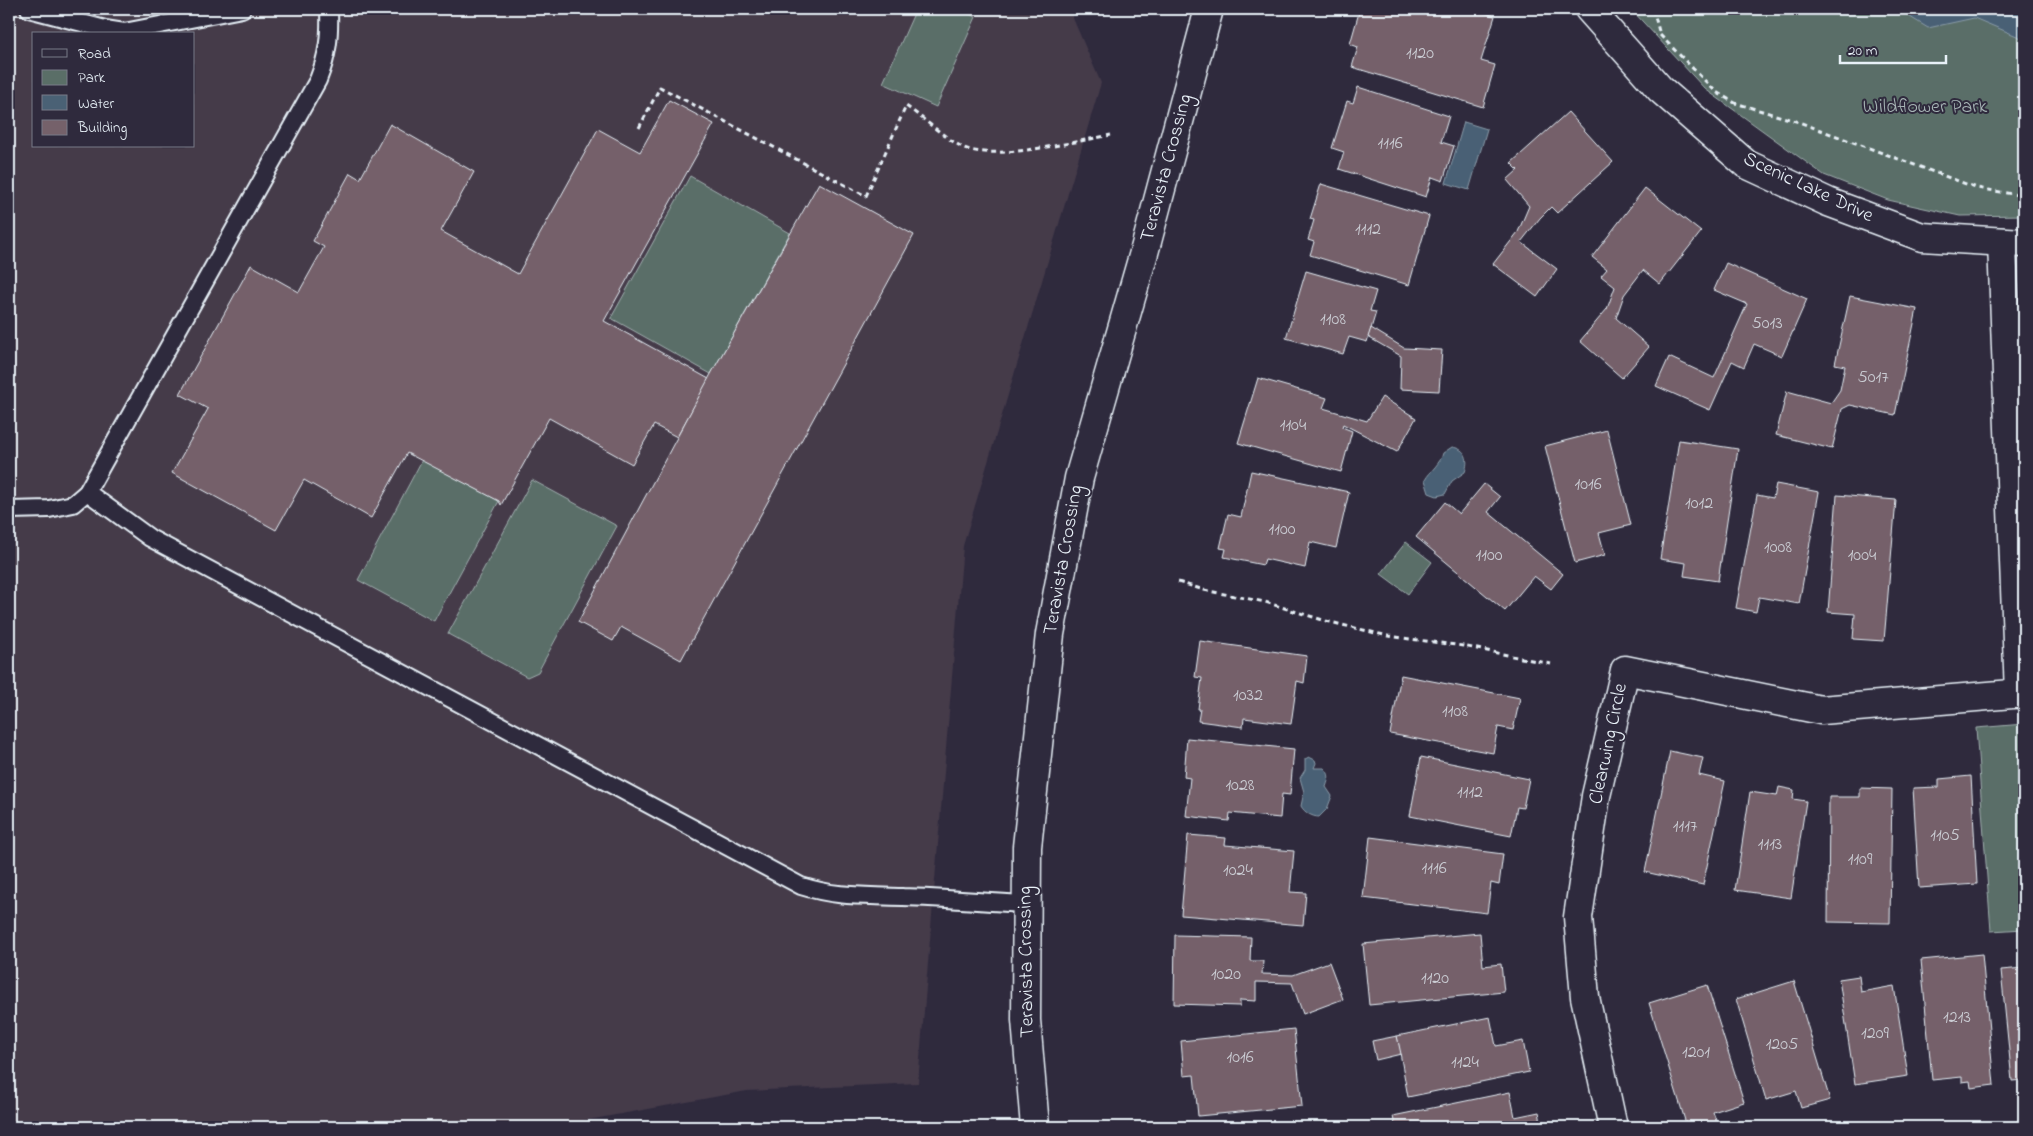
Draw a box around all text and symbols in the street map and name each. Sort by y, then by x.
legend [32,32,195,148]
scale bar [1840,32,1947,64]
text: 20 m [1848,40,1878,62]
house number: 1120 [1406,41,1434,67]
text: Road [78,43,111,65]
text: Park [78,67,106,89]
street label: Teravista Crossing [1133,91,1202,245]
text: Water [78,93,114,115]
park label: Wildflower Park [1863,93,1988,122]
text: Building [77,117,127,140]
house number: 1116 [1377,131,1403,157]
street label: Scenic Lake Drive [1738,145,1878,231]
house number: 1112 [1355,217,1381,243]
house number: 1108 [1320,307,1346,333]
house number: 5013 [1751,311,1783,337]
house number: 5017 [1857,365,1889,391]
house number: 1104 [1280,413,1307,439]
house number: 1016 [1574,472,1602,498]
street label: Teravista Crossing [1037,483,1092,637]
house number: 1012 [1685,491,1713,517]
house number: 1100 [1269,517,1296,543]
house number: 1008 [1764,535,1792,561]
house number: 1100 [1476,543,1503,569]
house number: 1004 [1848,543,1877,569]
street label: Clearwing Circle [1582,681,1637,807]
house number: 1032 [1233,683,1263,709]
house number: 1108 [1442,699,1468,725]
house number: 1028 [1225,773,1255,799]
house number: 1112 [1457,780,1483,806]
house number: 1117 [1673,814,1698,840]
house number: 1105 [1930,823,1960,849]
house number: 1113 [1758,832,1782,858]
house number: 1109 [1848,847,1873,873]
house number: 1116 [1421,856,1447,882]
house number: 1024 [1223,858,1254,884]
street label: Teravista Crossing [1011,886,1044,1038]
house number: 1020 [1211,962,1241,988]
house number: 1120 [1421,966,1449,992]
house number: 1213 [1943,1005,1971,1031]
house number: 1209 [1861,1021,1890,1047]
house number: 1205 [1766,1032,1798,1058]
house number: 1201 [1682,1040,1710,1066]
house number: 1016 [1226,1045,1254,1071]
house number: 1124 [1451,1050,1479,1076]

